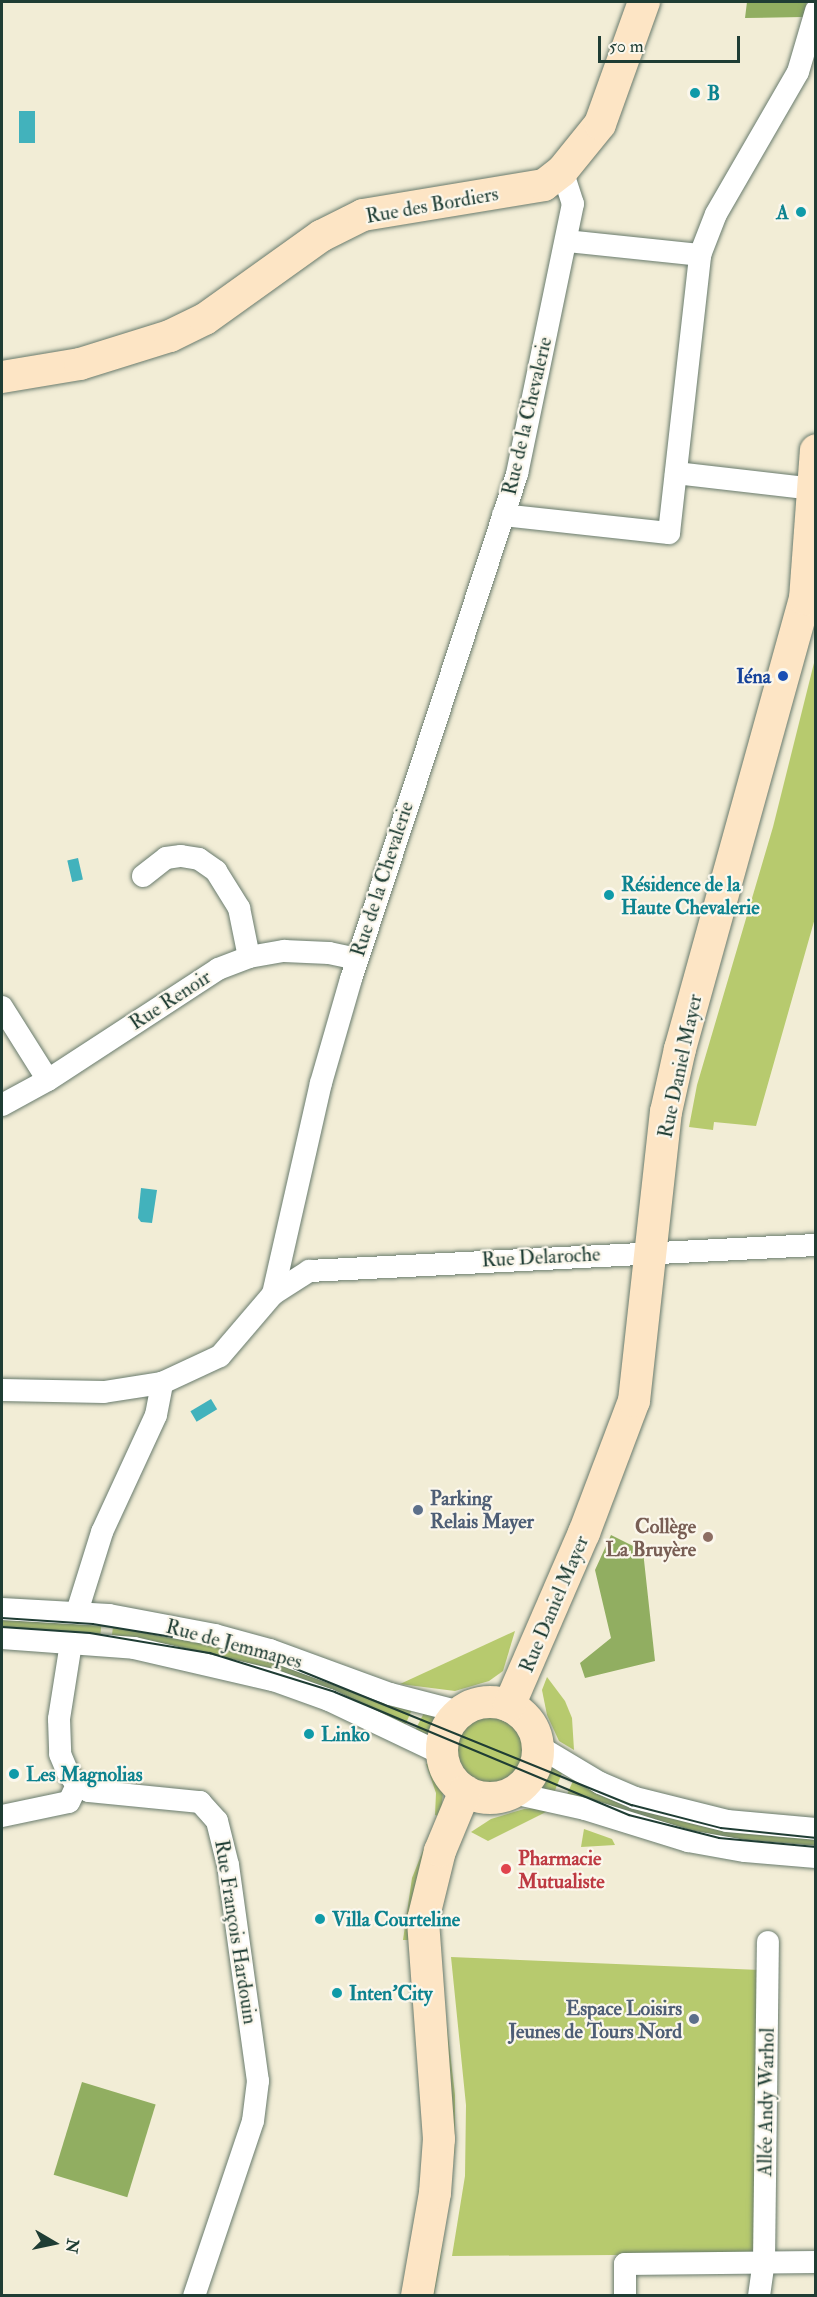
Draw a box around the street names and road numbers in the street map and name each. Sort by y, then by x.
street label: Rue des Bordiers [364,182,500,228]
street label: Rue de la Chevalerie [497,335,557,497]
street label: Rue de la Chevalerie [346,798,418,960]
street label: Rue Renoir [125,965,215,1035]
street label: Rue Daniel Mayer [653,992,707,1140]
street label: Rue Delaroche [481,1242,601,1272]
street label: Rue Daniel Mayer [514,1532,594,1676]
street label: Rue de Jemmapes [163,1614,305,1674]
street label: Rue François Hardouin [210,1838,262,2026]
street label: Allée Andy Warhol [753,2027,779,2177]

